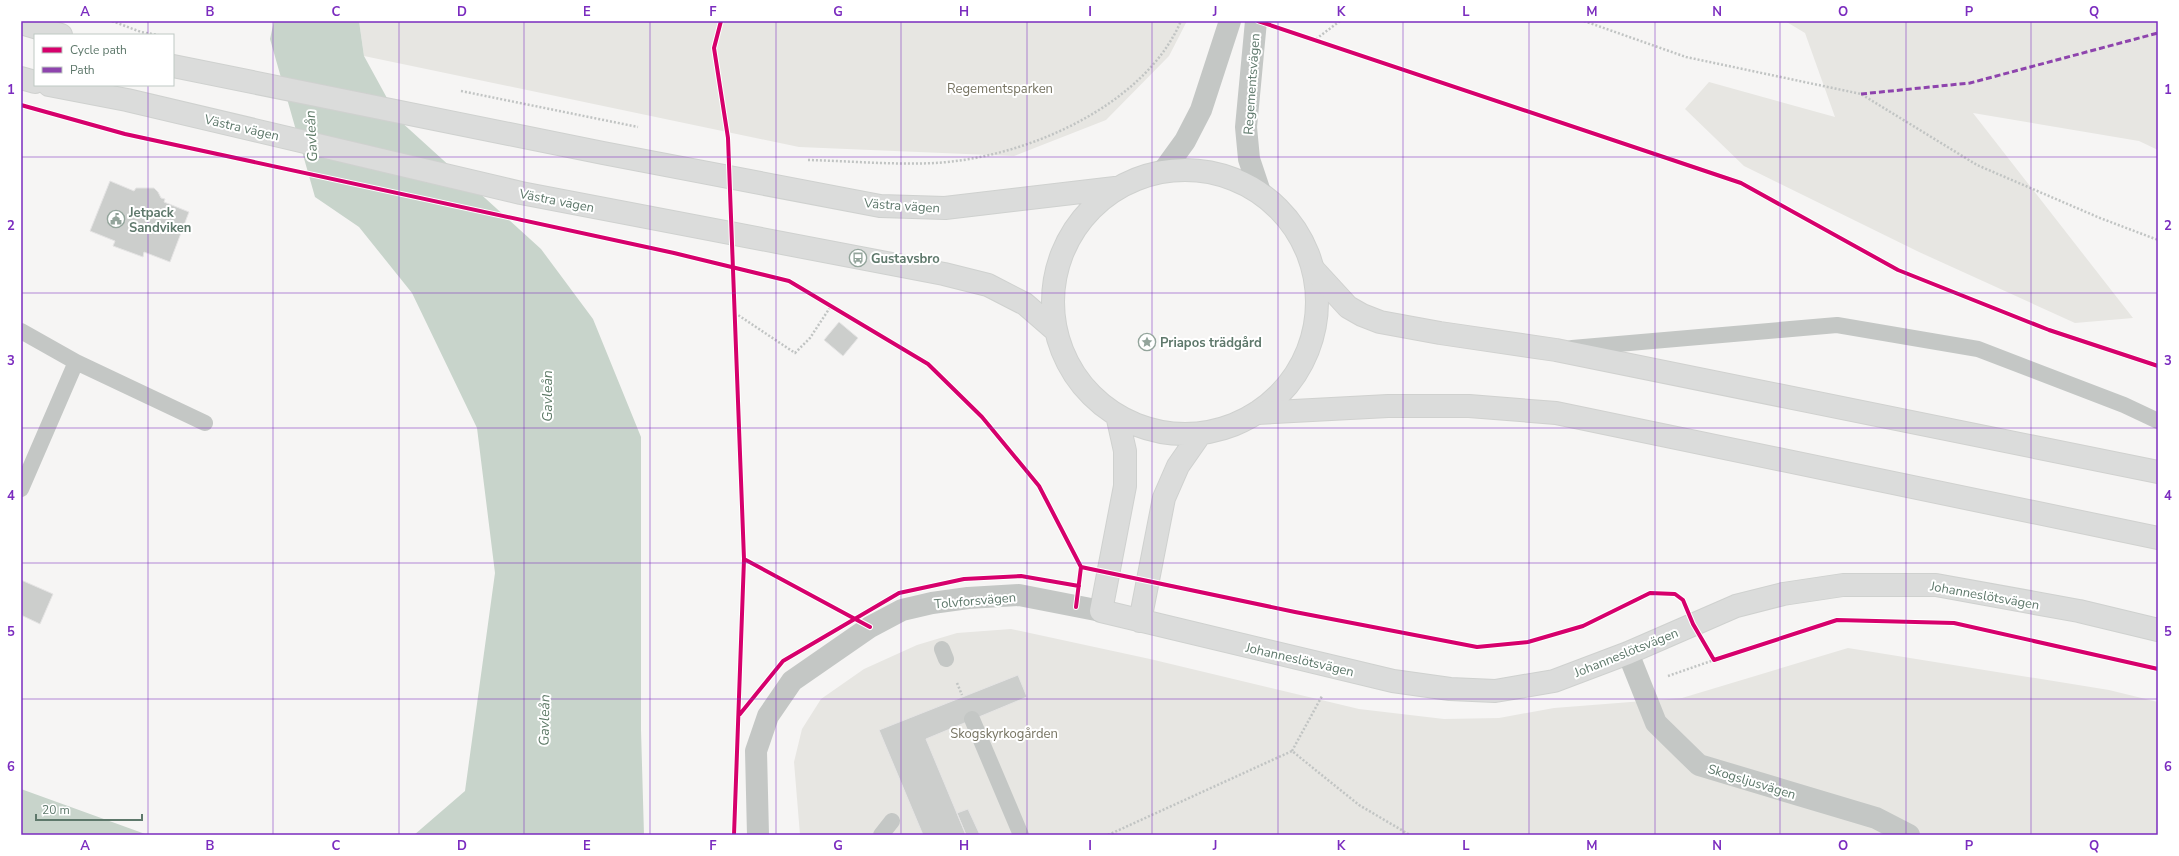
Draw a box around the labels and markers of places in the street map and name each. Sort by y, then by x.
place label: Jetpack Sandviken [128,204,191,237]
public building icon: Jetpack Sandviken [106,209,126,229]
bus stop icon: Gustavsbro [848,248,868,268]
place label: Gustavsbro [871,250,940,268]
place icon: Priapos trädgård [1137,332,1157,352]
place label: Priapos trädgård [1160,334,1262,352]

